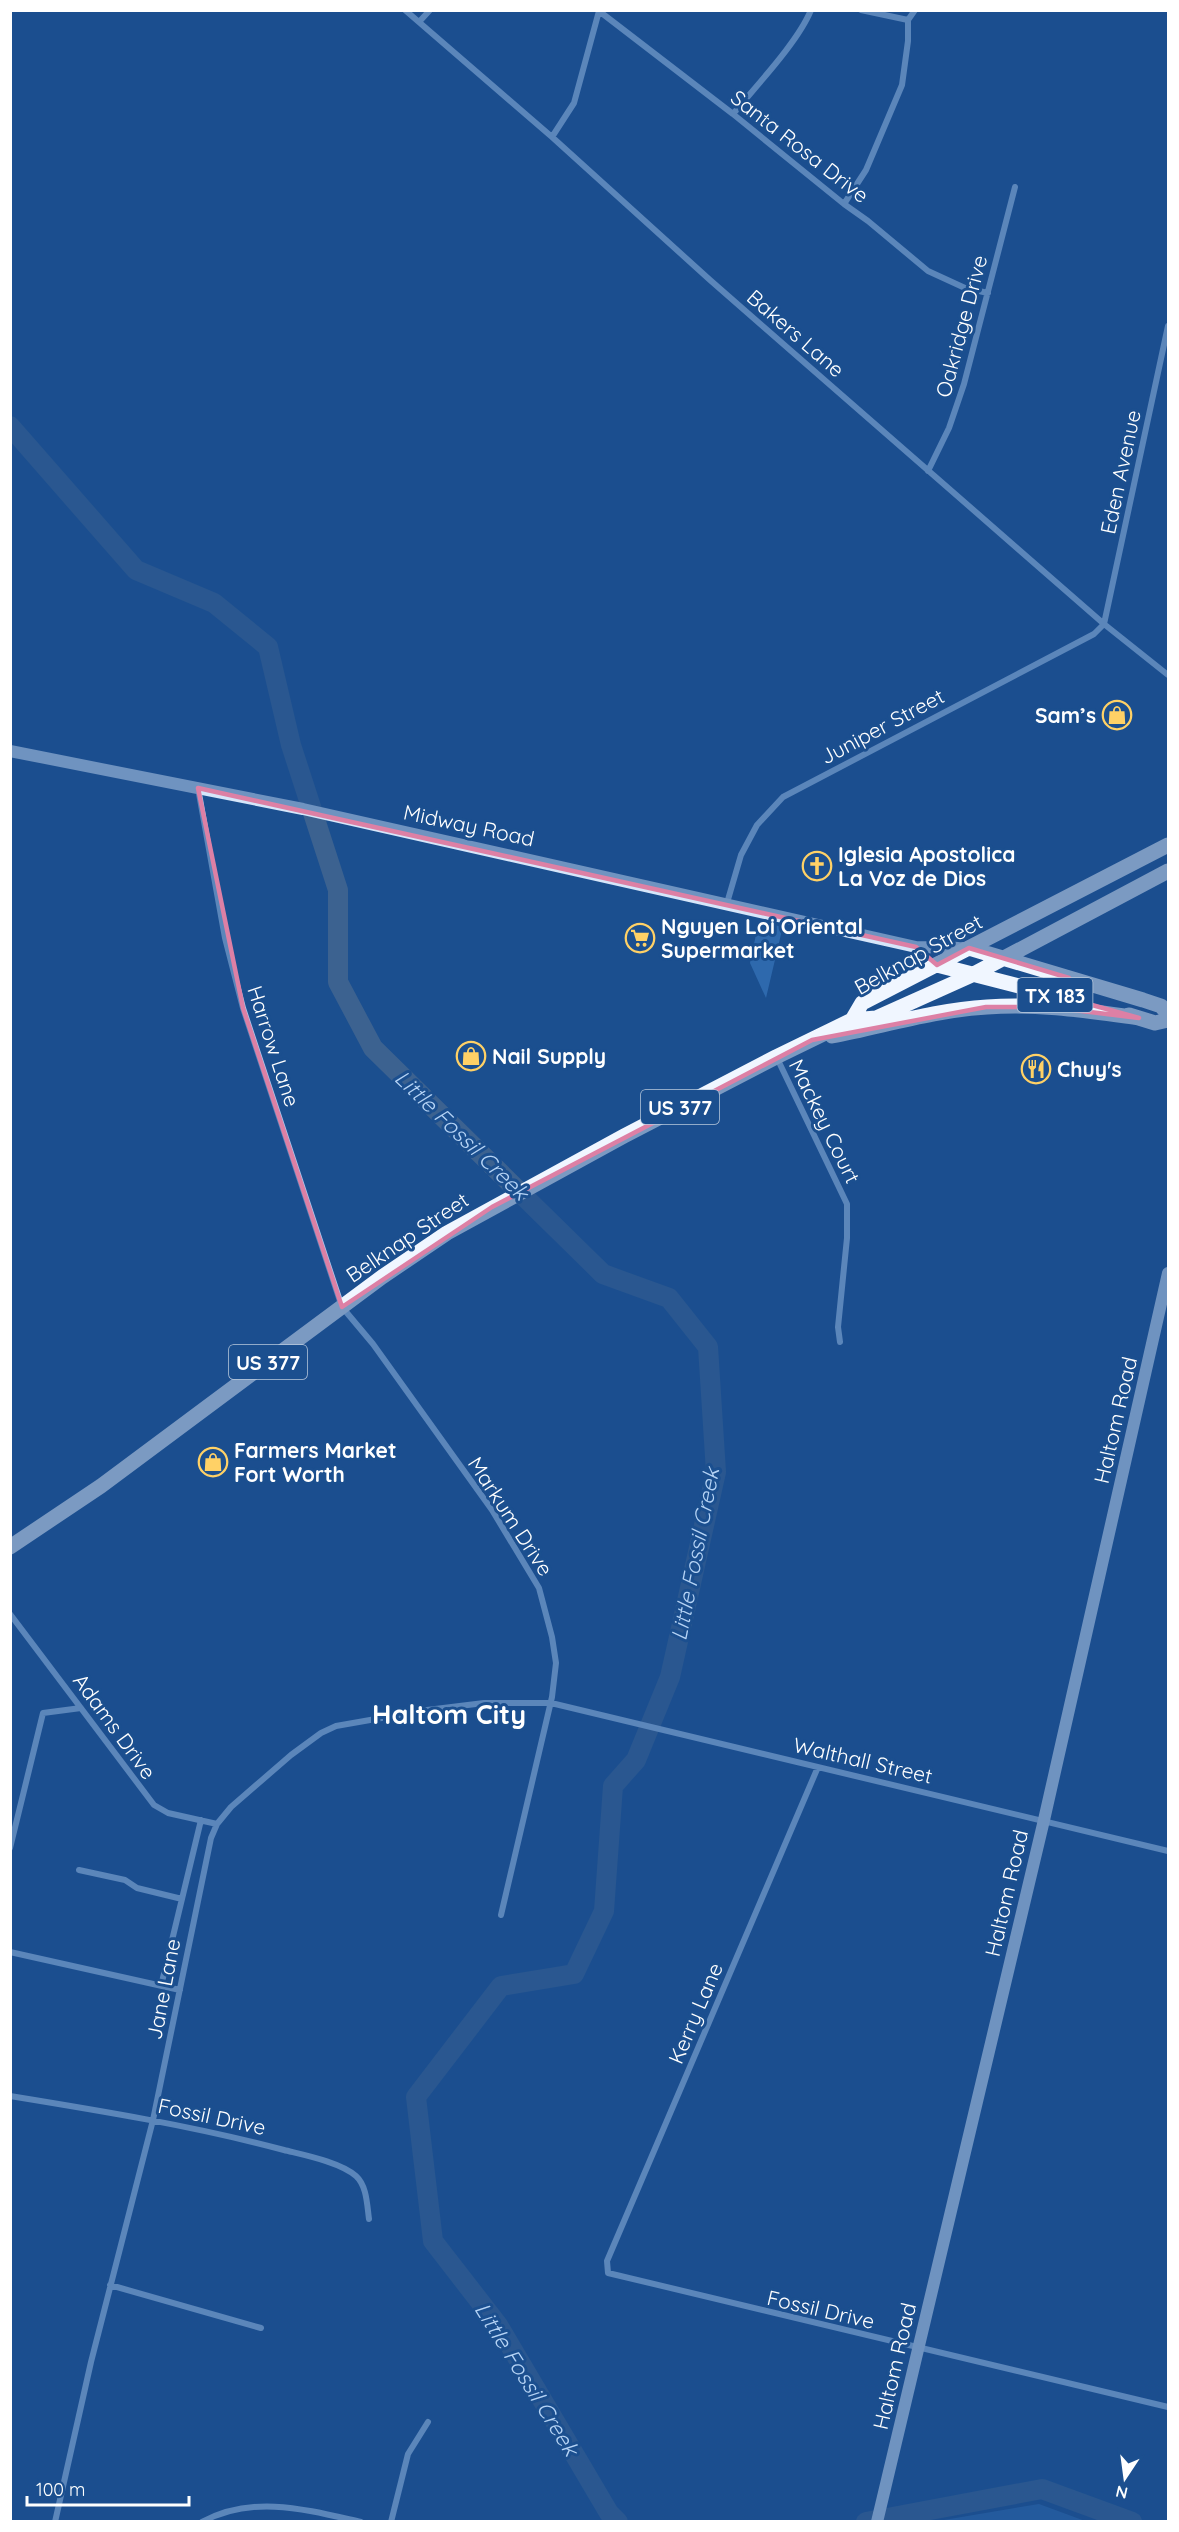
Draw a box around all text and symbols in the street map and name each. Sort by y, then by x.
street label: Santa Rosa Drive [726,84,874,208]
street label: Oakridge Drive [930,252,992,400]
street label: Bakers Lane [742,284,850,382]
street label: Eden Avenue [1094,408,1146,536]
street label: Juniper Street [816,683,948,769]
shop icon: Sam’s [1101,699,1133,731]
place label: Sam’s [1035,702,1096,728]
street label: Midway Road [401,798,537,852]
place label: Iglesia Apostolica La Voz de Dios [838,841,1015,891]
church icon: Iglesia Apostolica La Voz de Dios [801,850,833,882]
street label: Belknap Street [849,908,987,1000]
place label: Nguyen Loi Oriental Supermarket [661,913,863,963]
supermarket icon: Nguyen Loi Oriental Supermarket [624,922,656,954]
road number: TX 183 [1018,978,1092,1012]
street label: Harrow Lane [242,982,306,1110]
shop icon: Nail Supply [455,1040,487,1072]
place label: Nail Supply [492,1043,606,1069]
restaurant icon: Chuy's [1020,1053,1052,1085]
street label: Mackey Court [784,1055,866,1187]
place label: Chuy's [1057,1056,1122,1082]
water label: Little Fossil Creek [389,1064,536,1208]
road number: US 377 [641,1090,719,1124]
street label: Belknap Street [341,1186,473,1288]
road number: US 377 [229,1345,307,1379]
street label: Haltom Road [1088,1354,1142,1486]
place label: Farmers Market Fort Worth [234,1437,397,1487]
shop icon: Farmers Market Fort Worth [197,1446,229,1478]
street label: Markum Drive [463,1452,559,1580]
water label: Little Fossil Creek [665,1463,726,1643]
street label: Adams Drive [68,1668,162,1784]
district label: Haltom City [372,1697,526,1731]
street label: Walthall Street [791,1731,935,1789]
street label: Haltom Road [979,1827,1033,1959]
street label: Jane Lane [140,1936,186,2042]
street label: Kerry Lane [662,1959,728,2067]
street label: Fossil Drive [156,2092,268,2140]
street label: Fossil Drive [765,2284,877,2334]
water label: Little Fossil Creek [469,2297,587,2463]
street label: Haltom Road [867,2300,921,2432]
north arrow [1095,2448,1155,2508]
scale bar [27,2469,189,2507]
text: 100 m [36,2478,85,2501]
text: N [1114,2482,1130,2504]

